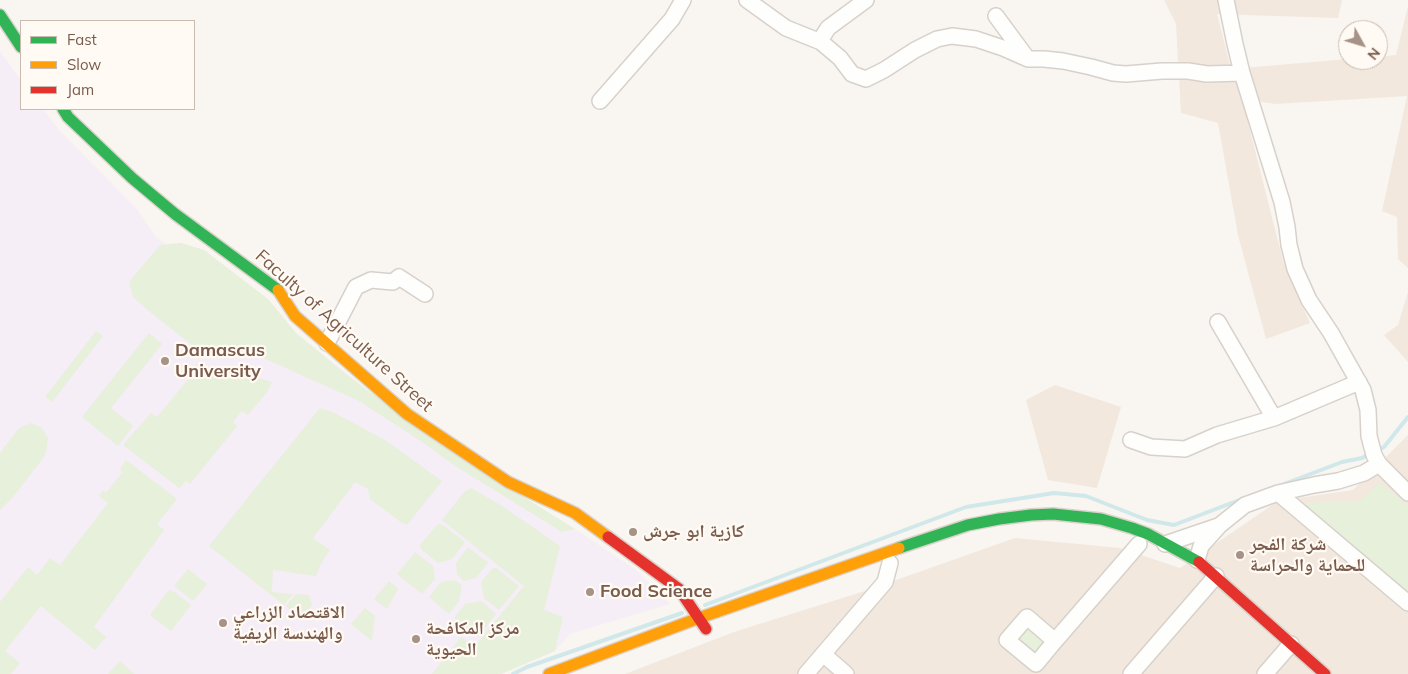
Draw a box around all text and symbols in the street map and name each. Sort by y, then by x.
legend [20,20,195,110]
north arrow [1338,20,1388,70]
text: Fast [67,30,97,49]
text: N [1364,44,1384,64]
text: Slow [67,55,101,74]
text: Jam [67,80,94,99]
street label: Faculty of Agriculture Street [251,246,437,416]
place label: Damascus University [175,340,265,382]
marker: Damascus University [159,355,171,367]
place label: كازية ابو جرش [643,521,744,543]
marker: كازية ابو جرش [627,526,639,538]
place label: شركة الفجر للحماية والحراسة [1250,534,1365,576]
marker: شركة الفجر للحماية والحراسة [1234,549,1246,561]
place label: Food Science [600,581,712,603]
marker: Food Science [584,586,596,598]
place label: الاقتصاد الزراعي والهندسة الريفية [233,602,345,644]
marker: الاقتصاد الزراعي والهندسة الريفية [217,617,229,629]
place label: مركز المكافحة الحيوية [426,618,520,660]
marker: مركز المكافحة الحيوية [410,633,422,645]

